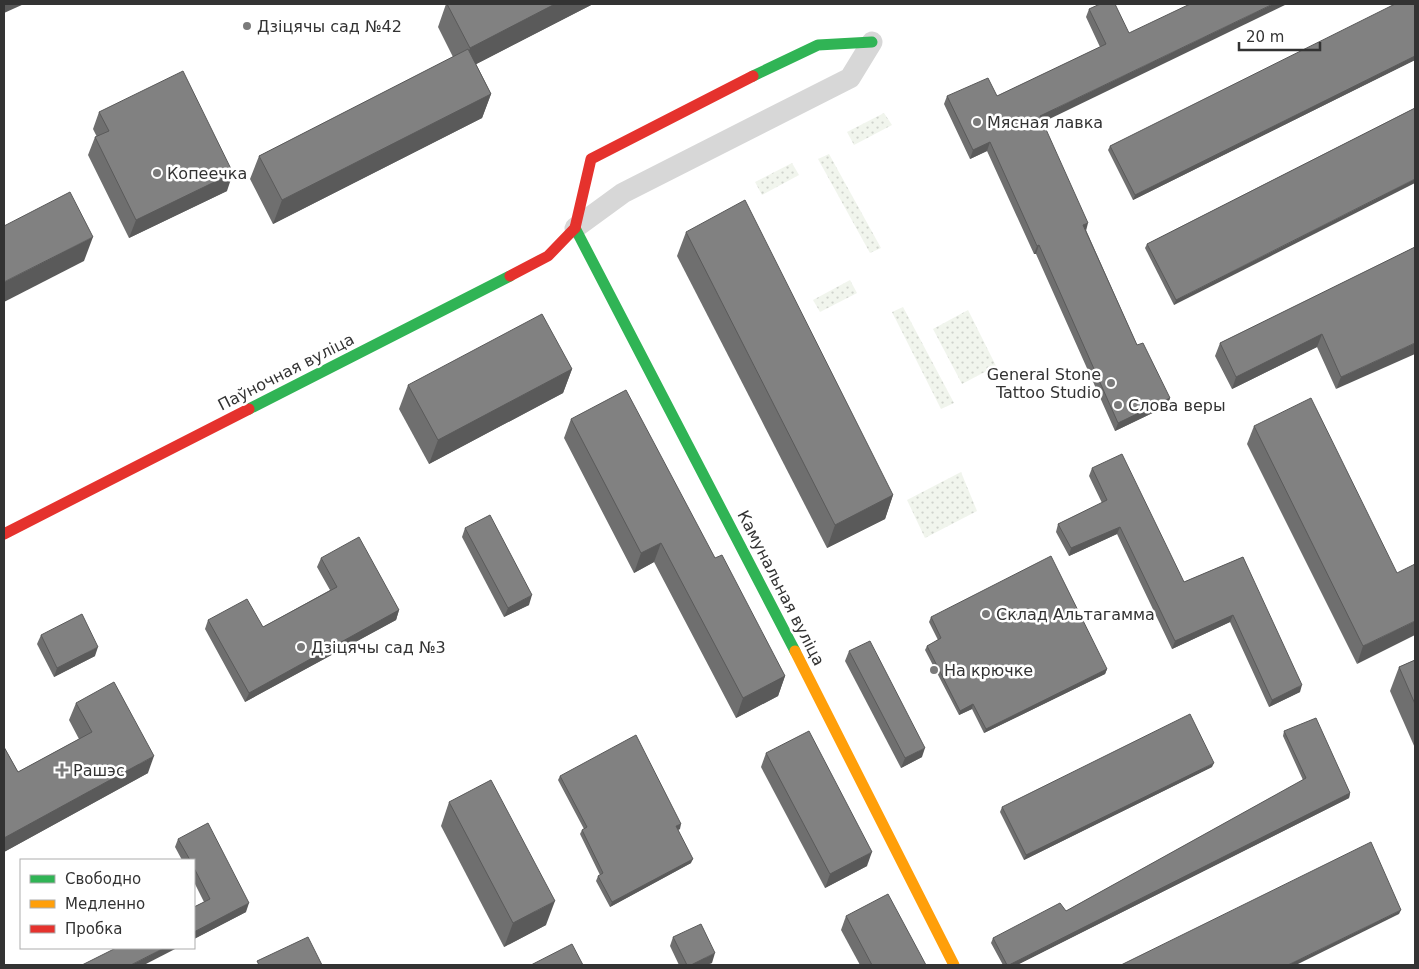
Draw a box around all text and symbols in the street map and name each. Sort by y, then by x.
place label: Дзіцячы сад №42 [257,17,402,36]
marker: Дзіцячы сад №42 [241,20,253,32]
scale bar [1239,20,1320,52]
text: 20 m [1246,28,1284,46]
place label: Мясная лавка [987,113,1103,132]
marker: Мясная лавка [971,116,983,128]
place label: Копеечка [167,164,247,183]
marker: Копеечка [151,167,163,179]
street label: Паўночная вуліца [215,329,357,415]
place label: General Stone Tattoo Studio [987,365,1101,402]
marker: General Stone Tattoo Studio [1105,377,1117,389]
place label: Слова веры [1128,396,1226,415]
marker: Слова веры [1112,399,1124,411]
street label: Камунальная вуліца [734,507,828,669]
place label: Склад Альтагамма [996,605,1155,624]
marker: Склад Альтагамма [980,608,992,620]
place label: Дзіцячы сад №3 [311,638,446,657]
marker: Дзіцячы сад №3 [295,641,307,653]
place label: На крючке [944,661,1033,680]
marker: На крючке [928,664,940,676]
place label: Рашэс [73,761,125,780]
marker: Рашэс [55,763,69,777]
legend [20,859,195,949]
text: Свободно [65,870,141,888]
text: Медленно [65,895,145,913]
text: Пробка [65,920,122,938]

